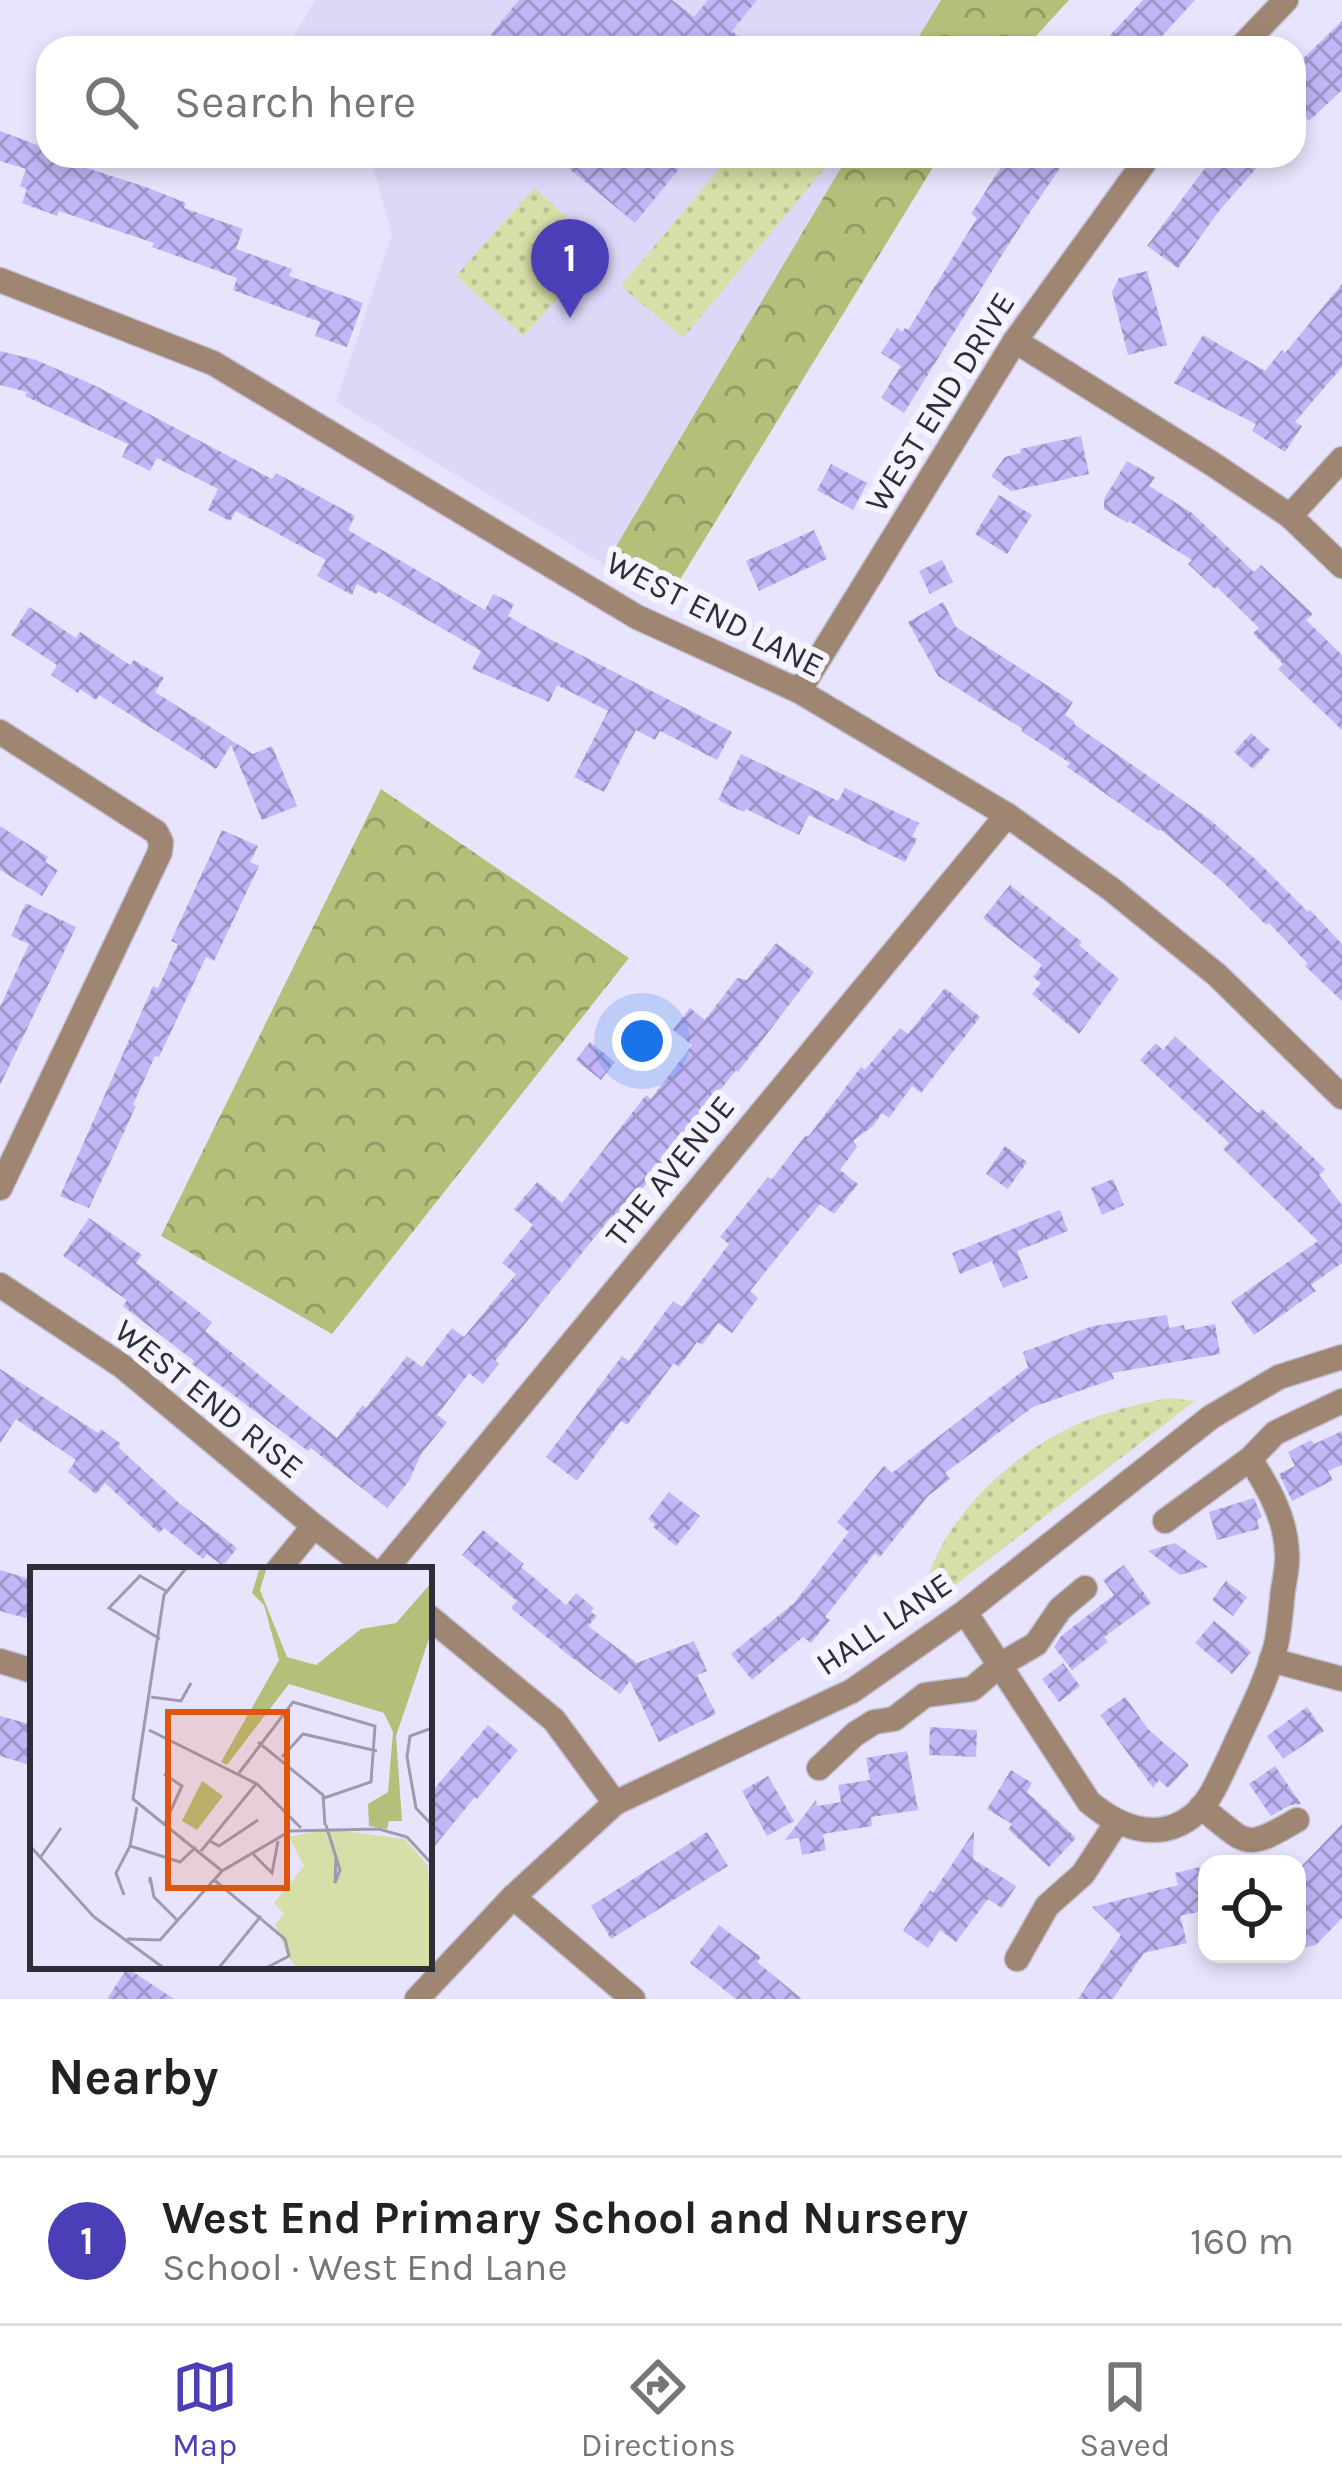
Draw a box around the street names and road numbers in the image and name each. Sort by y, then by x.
street label: WEST END DRIVE [857,285,1023,519]
street label: WEST END LANE [600,543,830,685]
street label: THE AVENUE [598,1088,742,1254]
street label: WEST END RISE [107,1312,311,1486]
street label: HALL LANE [809,1565,959,1683]

